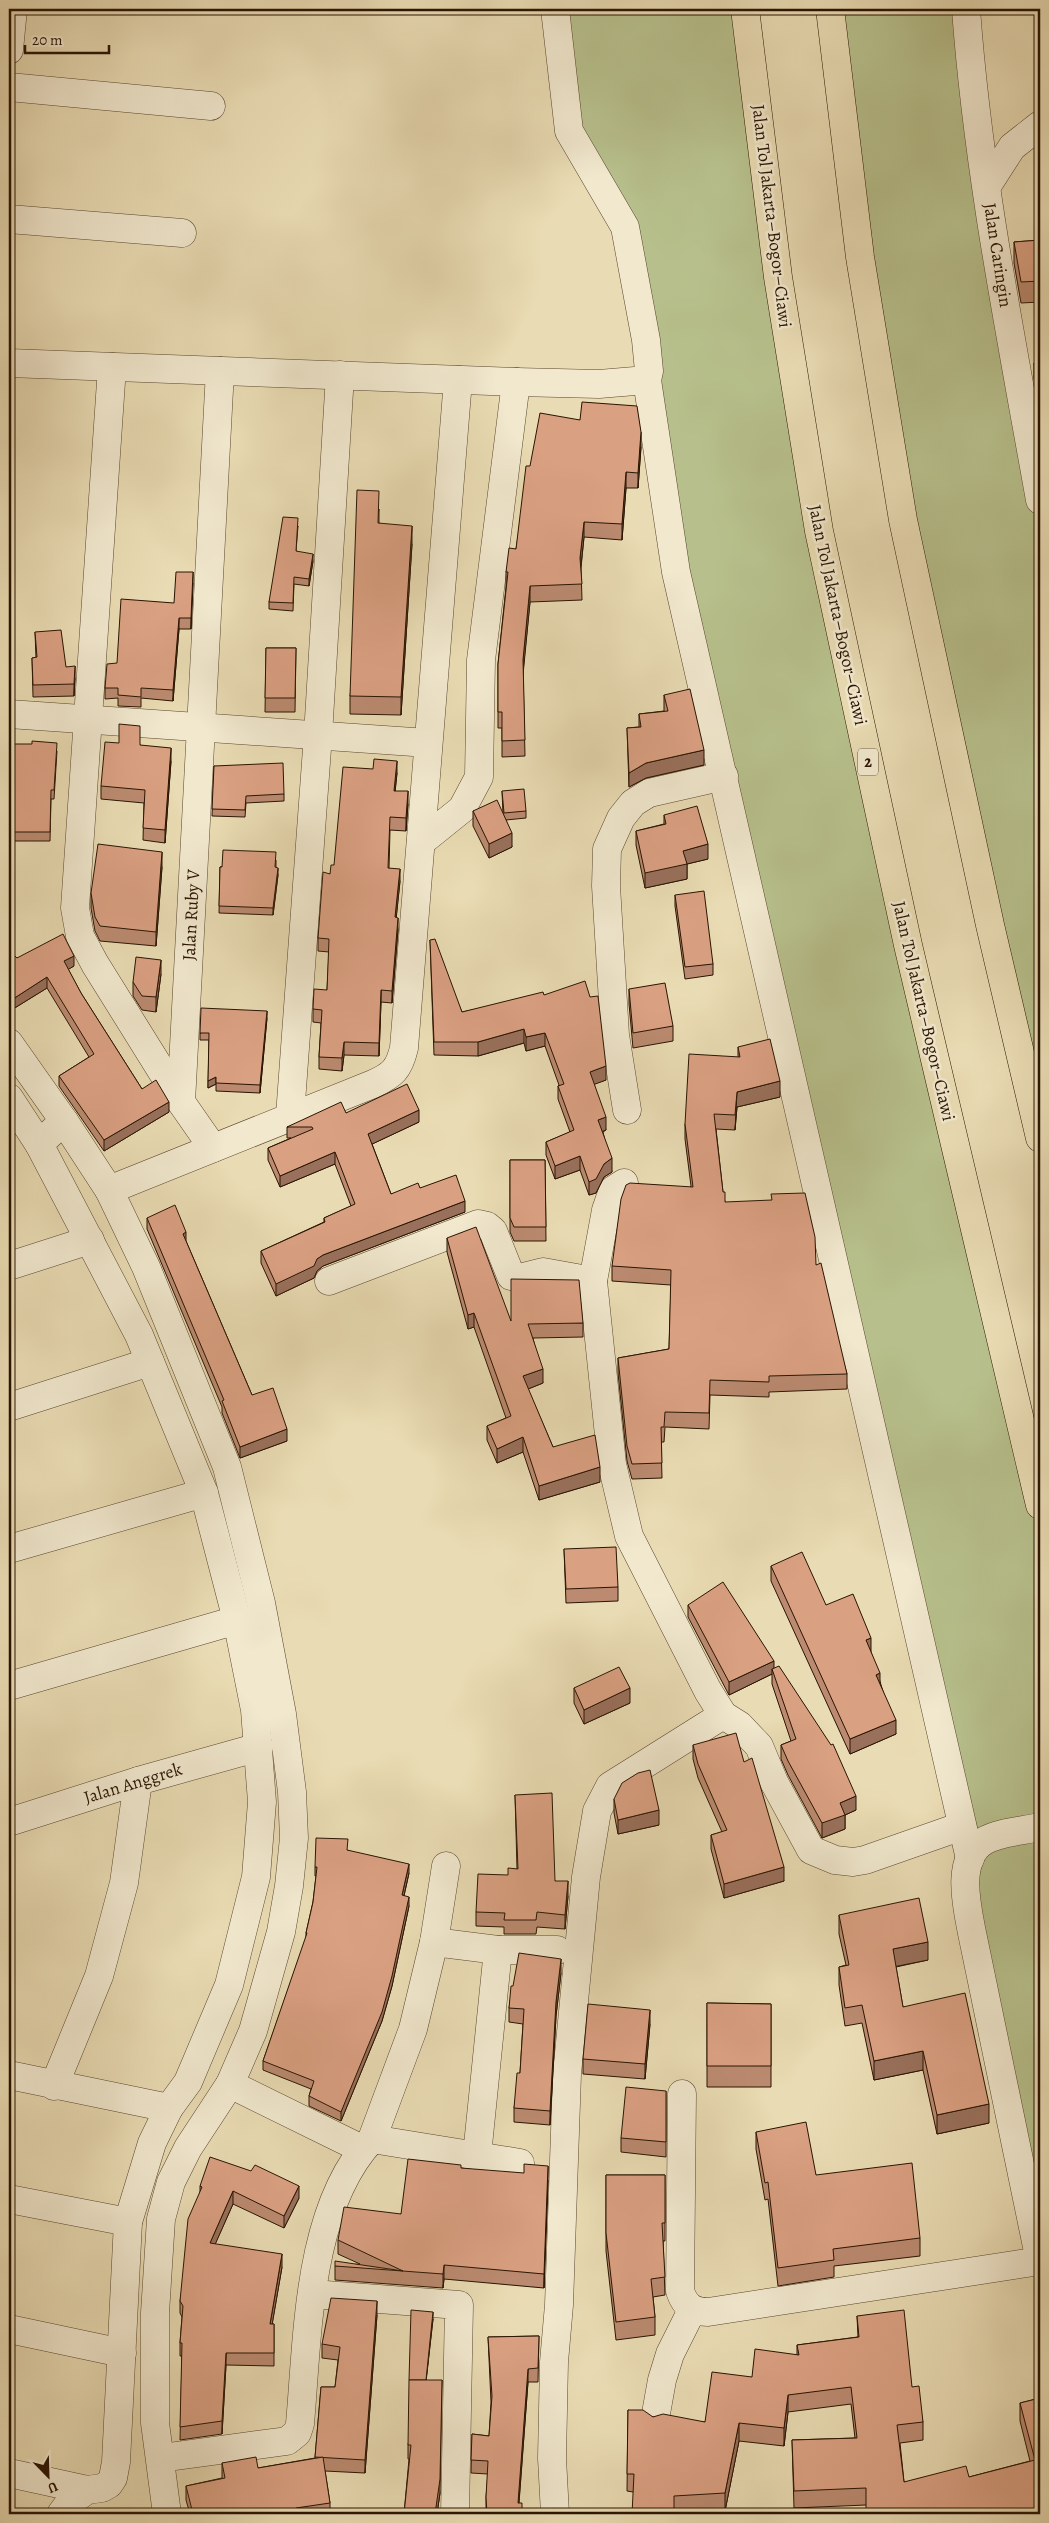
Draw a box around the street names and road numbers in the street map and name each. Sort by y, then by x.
street label: Jalan Tol Jakarta–Bogor–Ciawi [746,103,798,329]
street label: Jalan Caringin [978,201,1018,309]
street label: Jalan Tol Jakarta–Bogor–Ciawi [803,503,873,727]
road number: 2 [858,749,878,776]
street label: Jalan Ruby V [177,869,205,961]
street label: Jalan Tol Jakarta–Bogor–Ciawi [887,899,961,1123]
street label: Jalan Anggrek [81,1757,185,1809]

